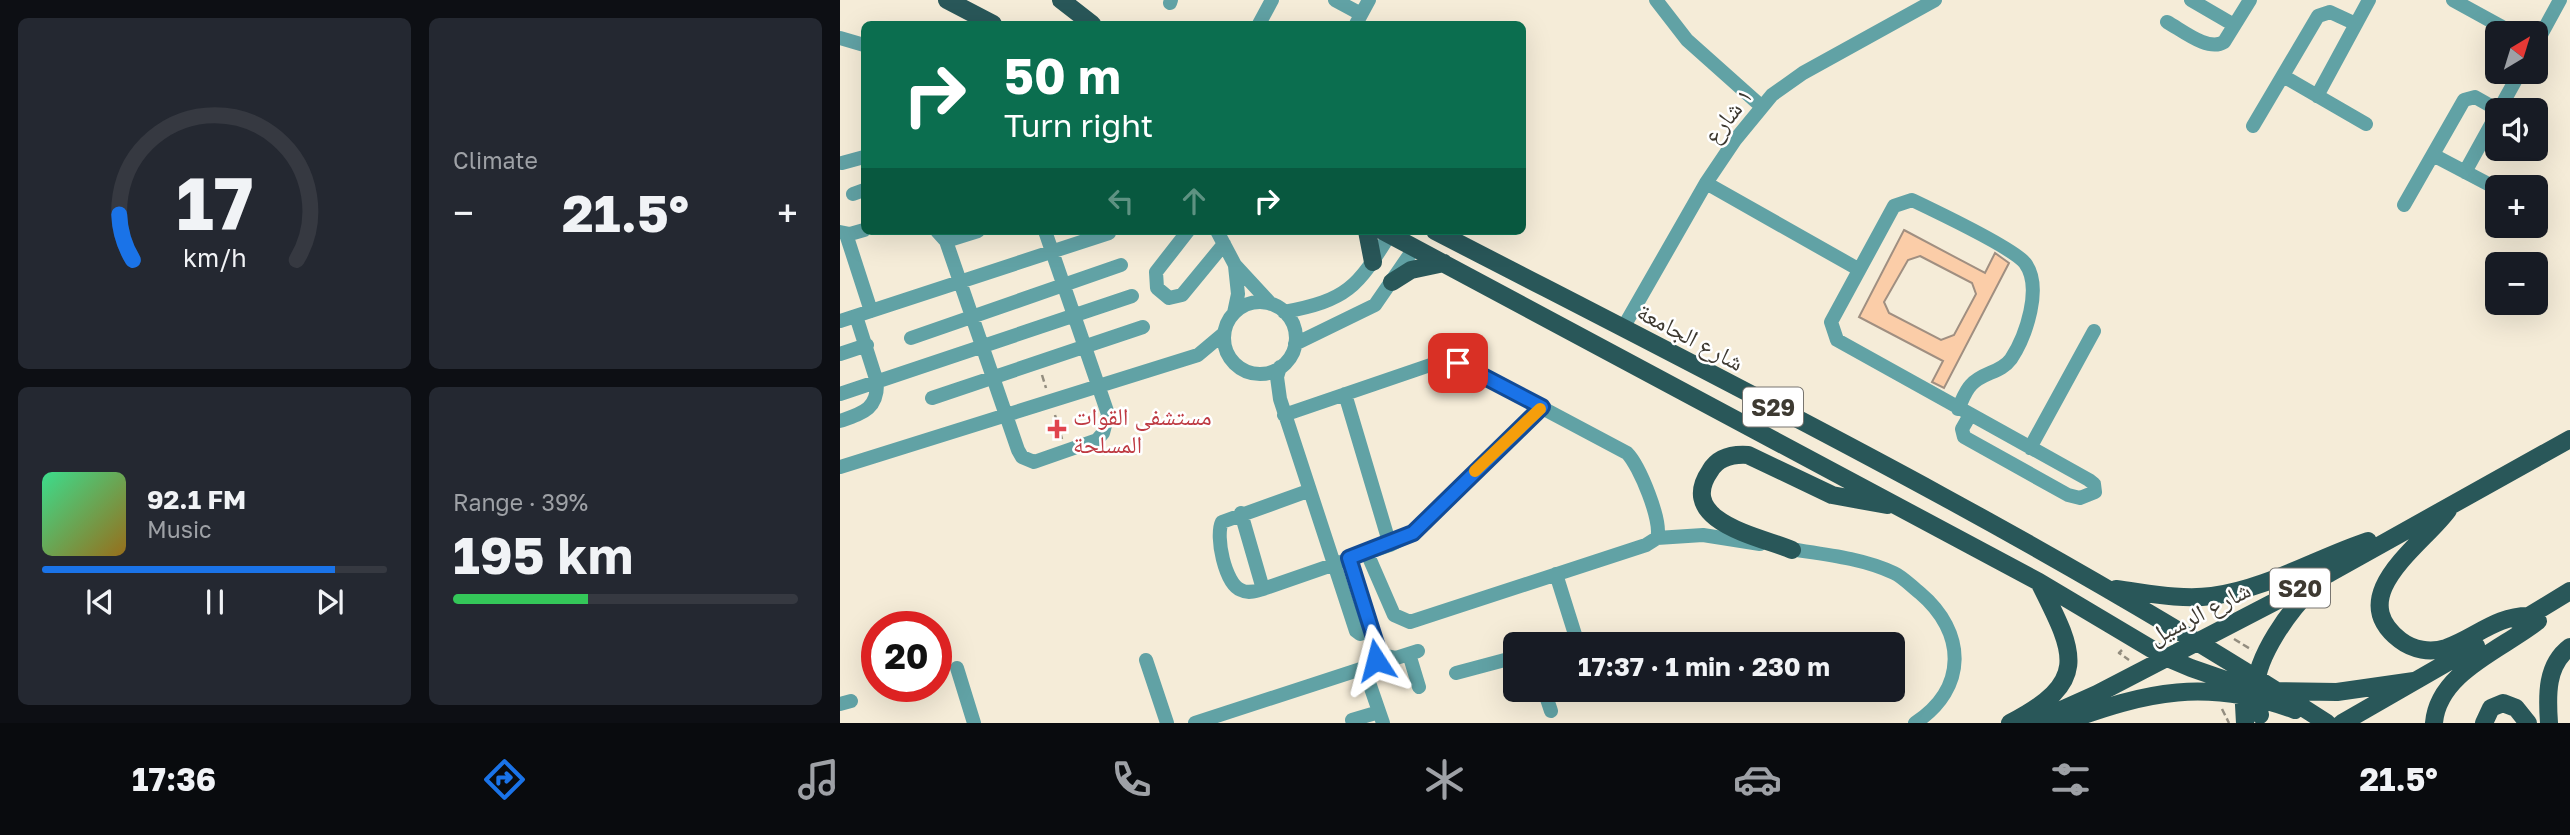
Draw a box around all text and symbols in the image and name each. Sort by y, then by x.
north arrow [2485,21,2548,84]
map controls [2485,21,2548,315]
text: 50 m [1004,46,1121,105]
icon: right [889,49,980,140]
street label: ١ شارع [1696,81,1759,150]
button: sound [2485,98,2548,161]
text: Turn right [1004,106,1153,144]
text: Climate [453,146,538,174]
text: 17 [176,159,253,246]
button: + [2485,175,2548,238]
text: 21.5° [562,181,689,243]
icon: left [1102,182,1140,220]
icon: ahead [1175,182,1213,220]
icon: right [1248,182,1286,220]
text: − [453,190,474,235]
text: + [777,190,798,235]
text: km/h [183,241,246,272]
button: − [2485,252,2548,315]
street label: شارع الجامعة [1632,296,1749,378]
pin [1428,333,1488,393]
icon: arrive [1439,344,1477,382]
road number: S29 [1743,388,1803,426]
place label: مستشفى القوات المسلحة [1073,401,1212,458]
marker: مستشفى القوات المسلحة [1047,419,1067,439]
text: 92.1 FM [147,484,246,515]
text: Range · 39% [453,488,588,516]
text: Music [147,515,212,543]
text: 195 km [453,523,633,585]
road number: S20 [2270,568,2330,608]
street label: شارع الرسيل [2143,574,2256,652]
icon: previous [81,583,119,621]
icon: pause [196,583,234,621]
icon: next [311,583,349,621]
speed limit sign: 20 [861,611,952,702]
position arrow [1339,623,1413,697]
text: 17:37 · 1 min · 230 m [1578,651,1830,682]
icon: directions [480,755,529,804]
icon: music [794,755,843,804]
icon: phone [1107,755,1156,804]
icon: climate [1420,755,1469,804]
icon: car [1733,755,1782,804]
icon: filters [2046,755,2095,804]
text: 17:36 [132,760,216,798]
text: 21.5° [2360,760,2438,798]

